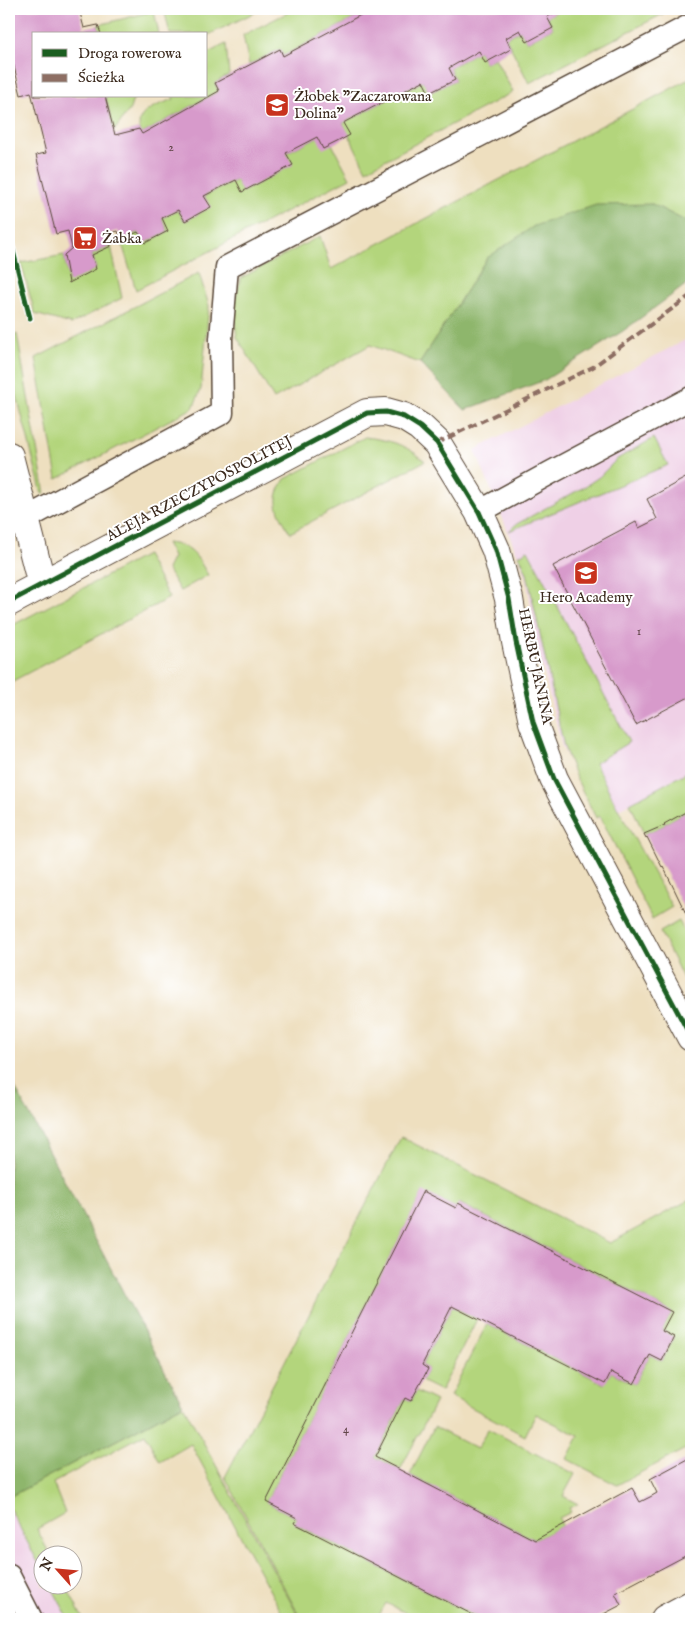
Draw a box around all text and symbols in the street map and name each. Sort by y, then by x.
legend [32,32,208,98]
text: Droga rowerowa [78,44,182,63]
text: Ścieżka [78,68,125,87]
place label: Żłobek "Zaczarowana Dolina" [294,87,432,123]
school or university icon: Żłobek "Zaczarowana Dolina" [264,92,290,118]
house number: 2 [168,140,174,155]
supermarket icon: Żabka [72,225,98,251]
place label: Żabka [102,229,142,248]
street label: ALEJA RZECZYPOSPOLITEJ [102,431,296,546]
school or university icon: Hero Academy [573,560,599,586]
place label: Hero Academy [539,588,633,607]
street label: HERBU JANINA [514,606,557,727]
house number: 1 [637,624,641,639]
house number: 4 [343,1422,349,1437]
north arrow [32,1546,82,1596]
text: N [36,1555,58,1575]

